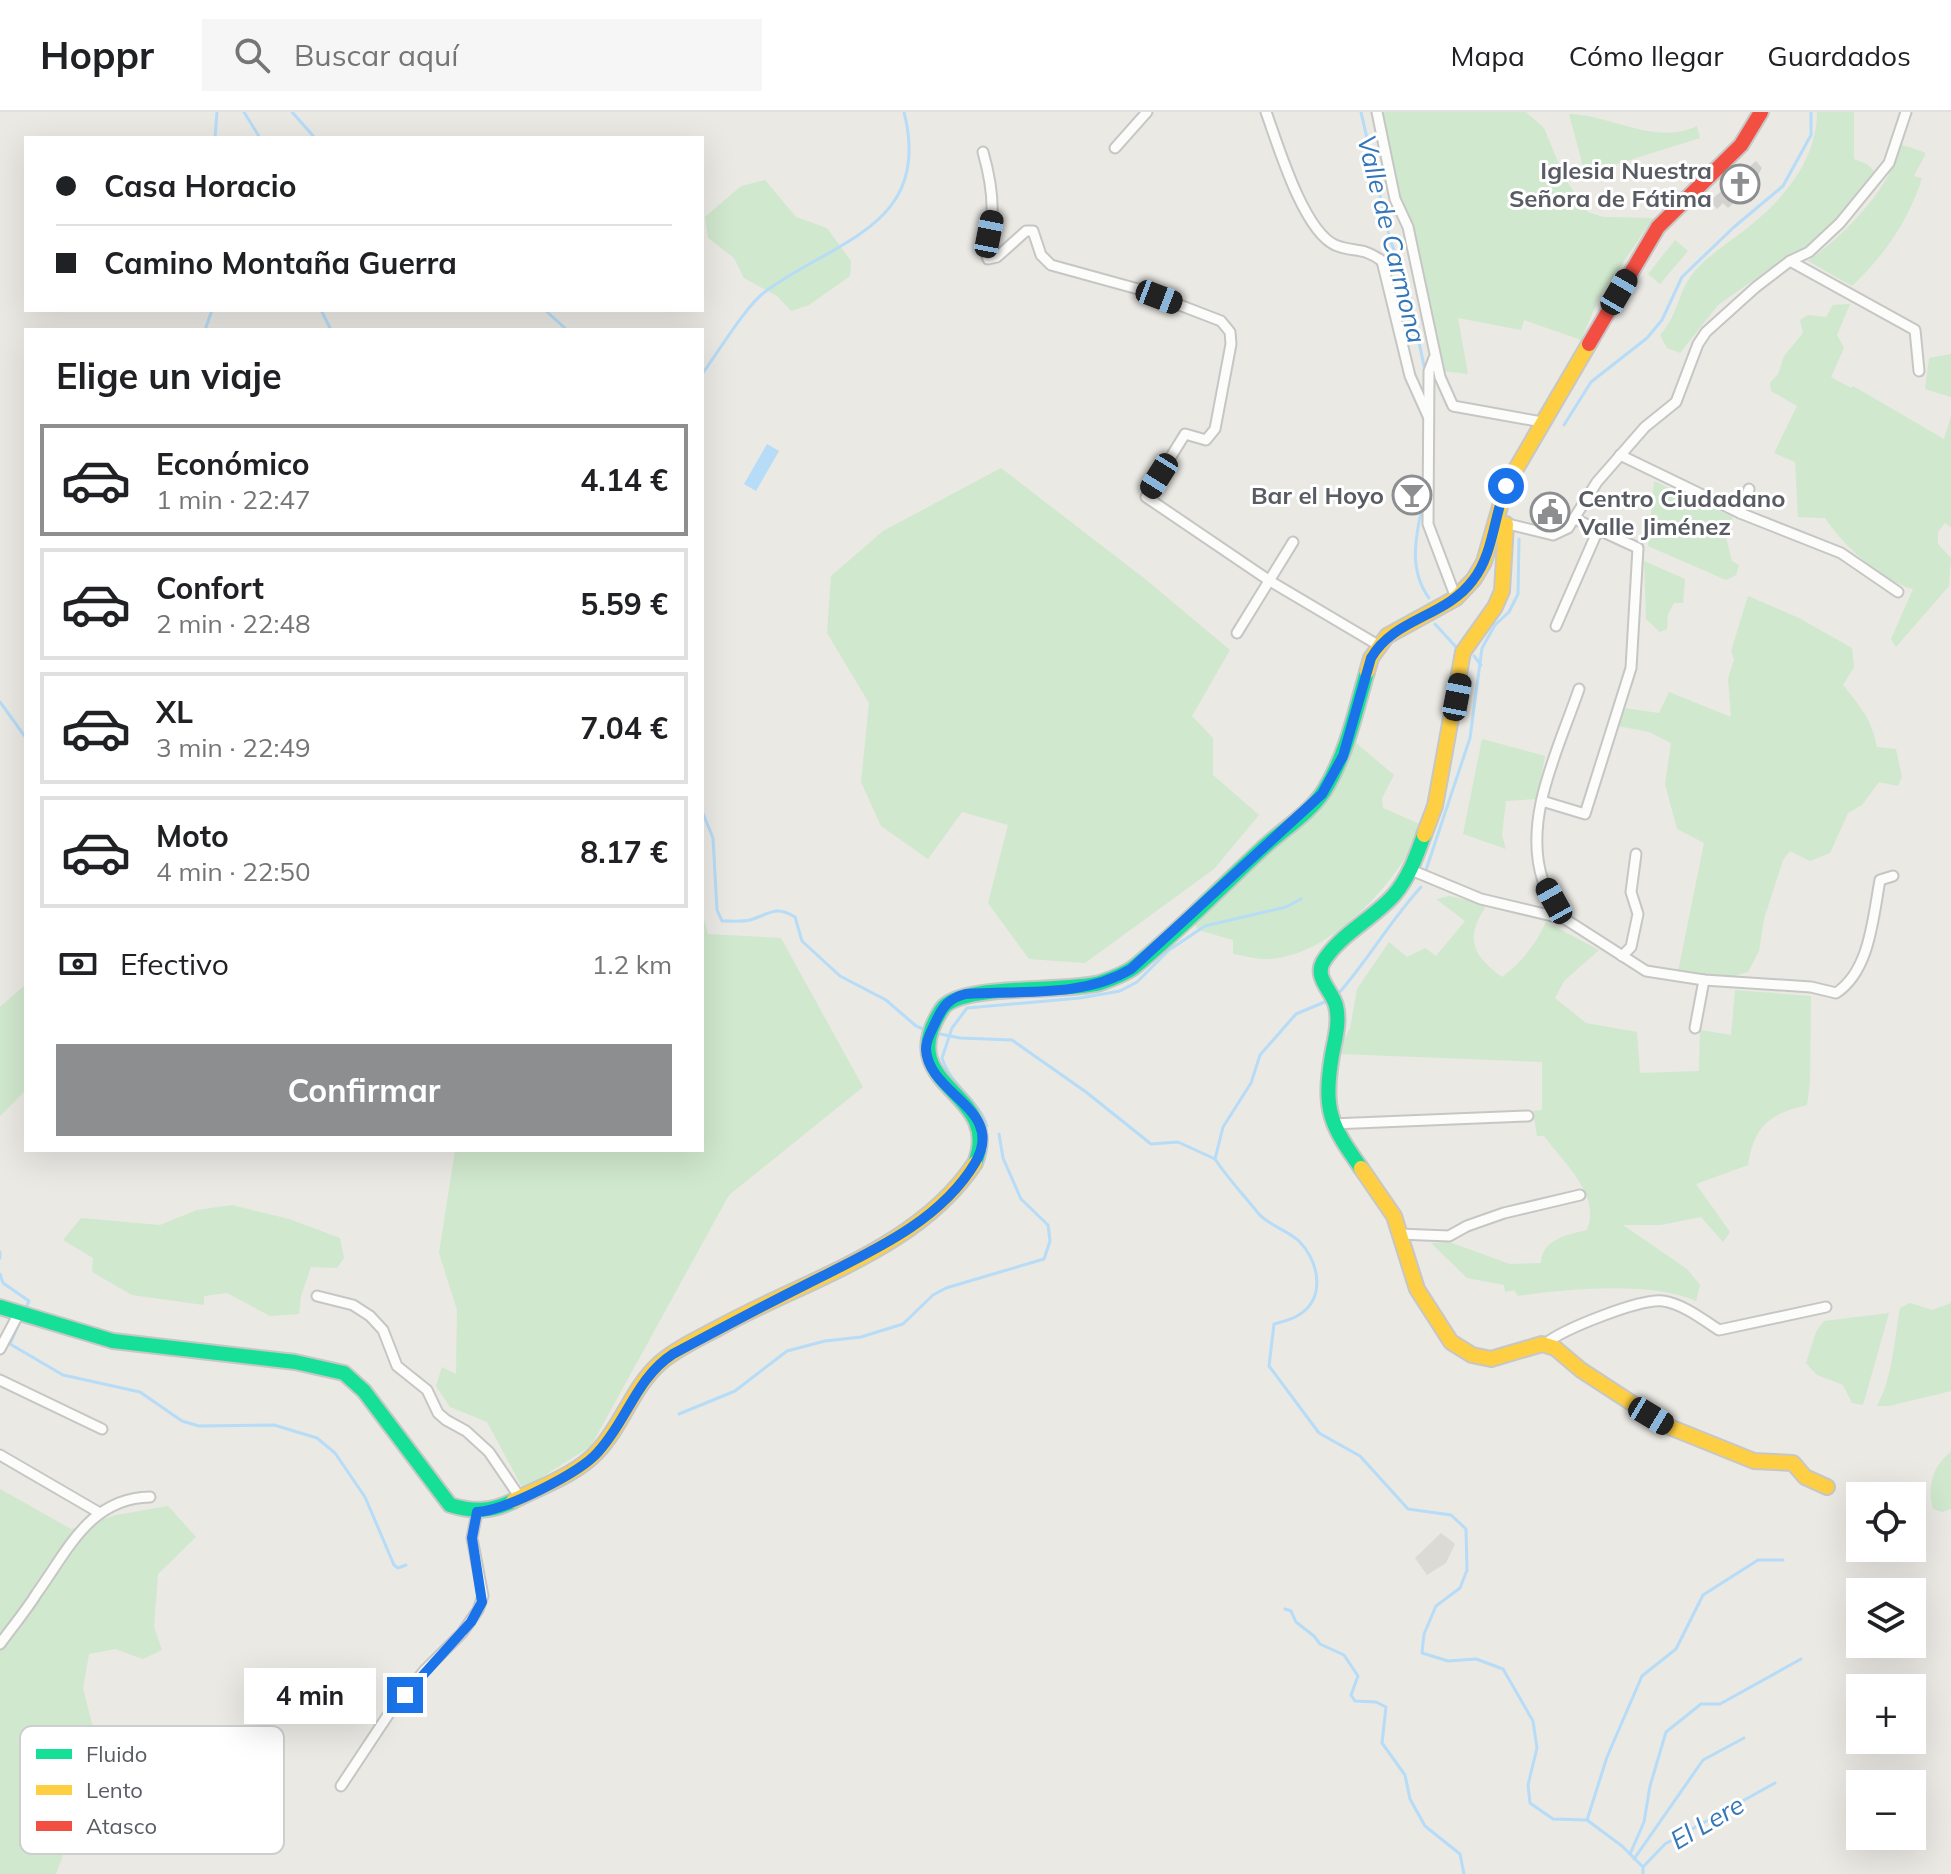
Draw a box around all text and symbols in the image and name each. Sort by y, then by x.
search box [202,19,762,91]
text: Hoppr [40,31,154,79]
icon: search [230,33,274,77]
text: Buscar aquí [294,36,458,74]
text: Mapa [1450,38,1525,73]
text: Cómo llegar [1569,38,1723,73]
text: Guardados [1767,38,1911,73]
water label: Valle de Carmona [1350,132,1434,346]
place label: Iglesia Nuestra Señora de Fátima [1509,155,1712,213]
church icon: Iglesia Nuestra Señora de Fátima [1719,163,1761,205]
text: Casa Horacio [104,167,296,205]
car [973,208,1005,260]
text: Camino Montaña Guerra [104,244,457,282]
car [1597,265,1641,319]
car [1132,277,1186,317]
text: Elige un viaje [56,353,282,398]
icon: car [60,444,132,516]
text: Económico [156,445,310,483]
car [1136,449,1182,503]
text: 4.14 € [580,461,668,499]
route start [1488,468,1524,504]
bar icon: Bar el Hoyo [1391,474,1433,516]
place label: Bar el Hoyo [1251,480,1384,510]
text: 1 min · 22:47 [156,483,311,516]
place label: Centro Ciudadano Valle Jiménez [1577,483,1786,541]
public building icon: Centro Ciudadano Valle Jiménez [1529,491,1571,533]
icon: car [60,568,132,640]
text: Confort [156,569,264,607]
text: 5.59 € [580,585,668,623]
text: 2 min · 22:48 [156,607,311,640]
car [1441,671,1473,723]
icon: car [60,692,132,764]
text: XL [156,693,193,731]
text: 7.04 € [580,709,668,747]
text: 3 min · 22:49 [156,731,311,764]
icon: car [60,816,132,888]
text: Moto [156,817,229,855]
text: 8.17 € [580,833,668,871]
text: 4 min · 22:50 [156,855,311,888]
car [1532,874,1576,928]
icon: cash [56,942,100,986]
text: Efectivo [120,945,229,983]
text: 1.2 km [592,948,672,981]
button: Confirmar [56,1044,672,1136]
car [1624,1393,1678,1439]
map controls [1846,1482,1926,1850]
button: locate [1846,1482,1926,1562]
button: layers [1846,1578,1926,1658]
callout: 4 min [245,1667,377,1723]
button: + [1846,1674,1926,1754]
route end [387,1677,423,1713]
text: 4 min [276,1679,344,1712]
legend [20,1726,284,1854]
text: Fluido [86,1740,147,1768]
button: − [1846,1770,1926,1850]
text: Lento [86,1776,143,1804]
water label: El Lere [1664,1788,1750,1856]
text: Atasco [86,1812,157,1840]

